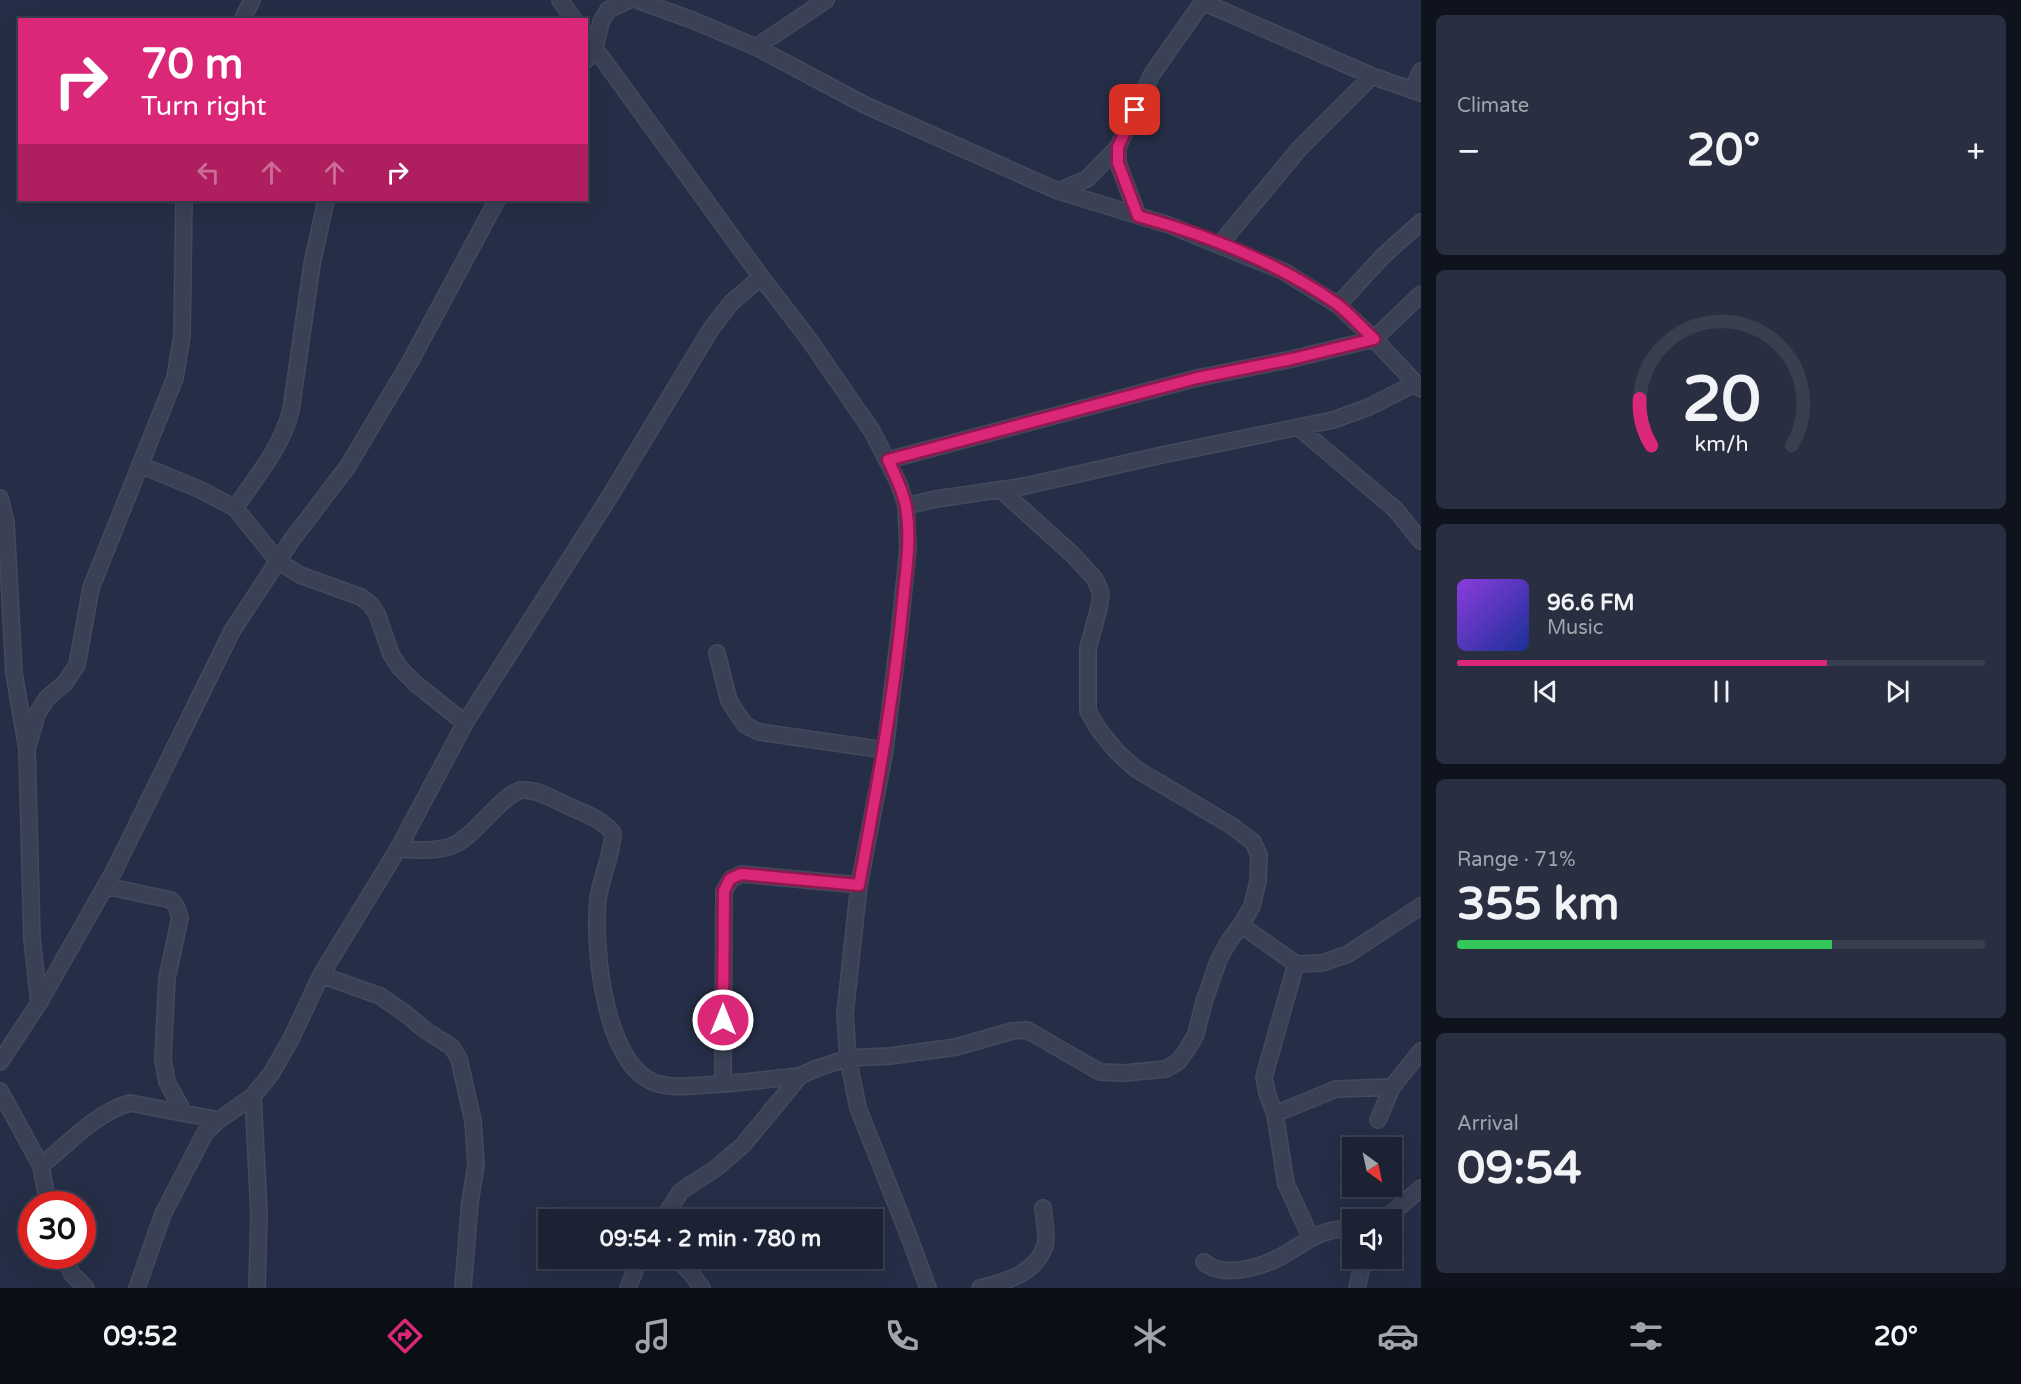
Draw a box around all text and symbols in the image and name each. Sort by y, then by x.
text: 70 m [141,39,243,90]
icon: right [42,42,120,120]
pin [1109,84,1160,135]
text: Turn right [141,90,267,123]
icon: arrive [1118,93,1151,126]
text: Climate [1457,94,1529,118]
text: 20° [1687,124,1760,178]
text: − [1457,132,1481,171]
text: + [1966,132,1985,171]
icon: left [192,156,225,189]
icon: ahead [255,156,288,189]
icon: ahead [318,156,351,189]
icon: right [381,156,414,189]
text: 20 [1682,364,1760,439]
text: km/h [1694,432,1748,458]
text: 96.6 FM [1547,590,1635,616]
text: Music [1547,616,1603,640]
icon: previous [1529,675,1562,708]
icon: pause [1705,675,1738,708]
icon: next [1881,675,1914,708]
text: Range · 71% [1457,848,1576,872]
text: 355 km [1457,878,1619,932]
position arrow [691,988,755,1052]
text: Arrival [1457,1112,1519,1136]
north arrow [1342,1137,1402,1197]
map controls [1342,1137,1402,1269]
text: 09:54 [1457,1142,1582,1196]
speed limit sign: 30 [18,1191,96,1269]
button: sound [1342,1209,1402,1269]
text: 09:54 · 2 min · 780 m [600,1226,821,1252]
icon: directions [384,1315,426,1357]
icon: music [632,1315,674,1357]
icon: phone [881,1315,923,1357]
icon: climate [1129,1315,1171,1357]
icon: car [1377,1315,1419,1357]
icon: filters [1625,1315,1667,1357]
text: 09:52 [103,1320,178,1353]
text: 20° [1874,1320,1918,1353]

